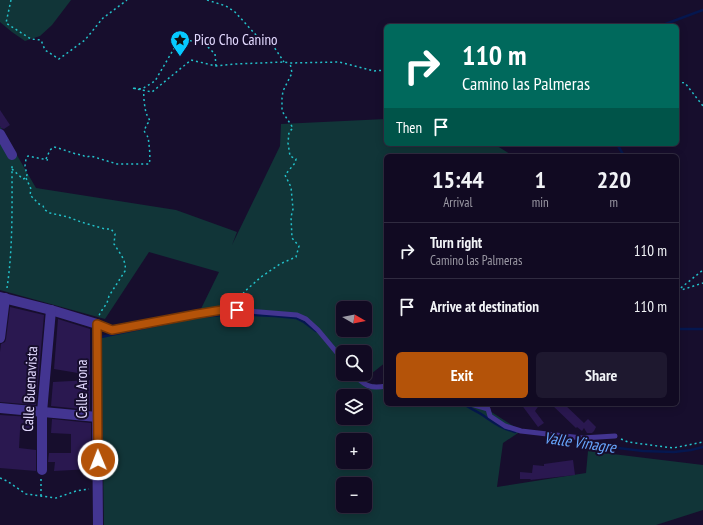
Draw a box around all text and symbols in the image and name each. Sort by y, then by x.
place icon: Pico Cho Canino [169,29,191,57]
place label: Pico Cho Canino [194,30,277,49]
text: 110 m [462,36,526,73]
icon: right [396,40,448,92]
text: Camino las Palmeras [462,72,590,95]
icon: arrive [430,116,452,138]
text: Then [396,118,422,137]
text: 15:44 [432,164,484,195]
text: 1 [534,164,546,195]
text: 220 [597,164,631,195]
text: Arrival [443,194,473,211]
text: min [532,194,549,211]
text: m [610,194,618,211]
text: Turn right [430,233,482,252]
icon: right [396,240,418,262]
text: 110 m [634,241,667,260]
text: Camino las Palmeras [430,252,522,269]
pin [220,293,254,327]
icon: arrive [396,296,418,318]
text: Arrive at destination [430,297,539,316]
text: 110 m [634,297,667,316]
icon: arrive [226,299,248,321]
north arrow [336,301,372,337]
map controls [336,301,372,513]
button: search [336,345,372,381]
street label: Calle Buenavista [18,346,41,432]
button: Exit [396,352,528,398]
button: Share [536,352,667,398]
street label: Calle Arona [72,360,91,418]
button: layers [336,389,372,425]
water label: Valle Vinagre [543,427,619,457]
button: + [336,433,372,469]
position arrow [77,439,119,481]
button: − [336,477,372,513]

